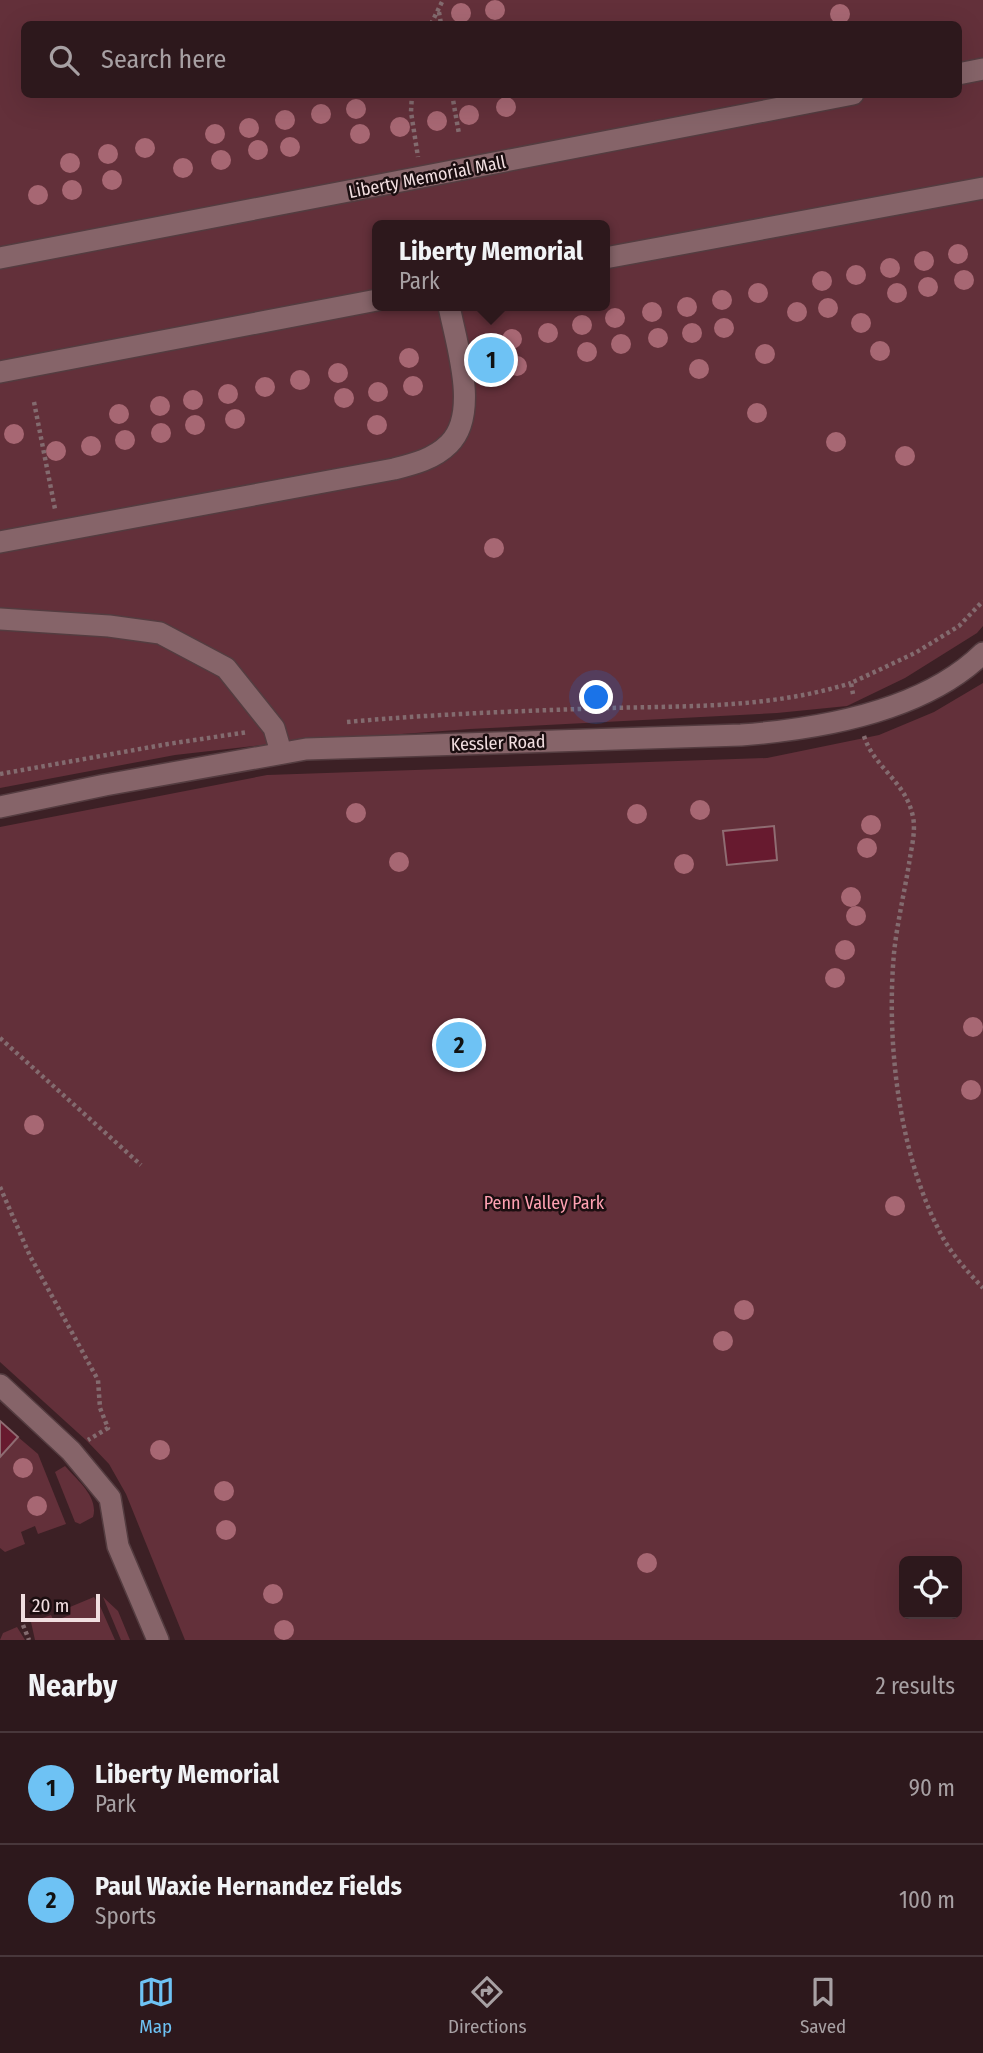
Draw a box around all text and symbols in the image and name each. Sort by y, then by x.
search box [21,21,962,98]
icon: search [45,41,83,79]
text: Search here [101,44,226,75]
street label: Liberty Memorial Mall [347,151,508,203]
popup [372,220,610,311]
text: Liberty Memorial [399,236,583,267]
text: Park [399,267,440,295]
pin: 1 [468,334,514,386]
your location [579,680,613,714]
street label: Kessler Road [450,730,546,756]
pin: 2 [436,1019,482,1071]
park label: Penn Valley Park [484,1192,605,1214]
map controls [899,1556,962,1619]
button: locate [899,1556,962,1619]
scale bar [21,1591,100,1623]
text: 20 m [32,1594,69,1617]
text: Nearby [28,1668,117,1704]
text: 2 results [875,1672,955,1700]
text: Liberty Memorial [95,1759,279,1790]
text: 1 [46,1774,56,1802]
text: 90 m [909,1774,955,1802]
text: Park [95,1790,136,1818]
text: Paul Waxie Hernandez Fields [95,1871,402,1902]
text: 2 [46,1886,56,1914]
text: 100 m [899,1886,955,1914]
text: Sports [95,1902,156,1930]
tab: Map [137,1973,175,2038]
tab: Directions [448,1973,527,2038]
tab: Saved [800,1973,846,2038]

